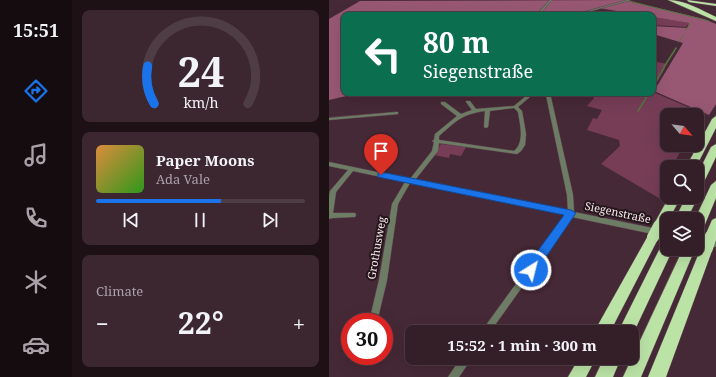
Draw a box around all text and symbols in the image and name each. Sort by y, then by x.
text: 15:51 [13,18,59,42]
text: 80 m [423,23,490,61]
icon: left [357,28,409,80]
text: 24 [177,43,224,99]
text: Siegenstraße [423,59,533,83]
icon: directions [22,77,50,105]
text: km/h [183,93,218,112]
north arrow [660,108,704,152]
map controls [660,108,704,256]
pin [364,134,398,175]
icon: arrive [370,140,392,162]
icon: music [22,141,50,169]
text: Paper Moons [156,150,255,170]
button: search [660,160,704,204]
text: Ada Vale [156,170,210,188]
street label: Siegenstraße [584,198,653,226]
icon: phone [22,204,50,232]
icon: previous [120,209,142,231]
icon: pause [189,209,211,231]
icon: next [259,209,281,231]
button: layers [660,212,704,256]
street label: Grothusweg [363,215,389,281]
position arrow [510,249,552,291]
icon: climate [22,268,50,296]
text: Climate [96,282,143,300]
text: 22° [178,302,224,343]
text: − [96,308,109,338]
text: + [293,308,305,338]
speed limit sign: 30 [341,313,393,365]
icon: car [22,331,50,359]
text: 15:52 · 1 min · 300 m [447,335,597,355]

